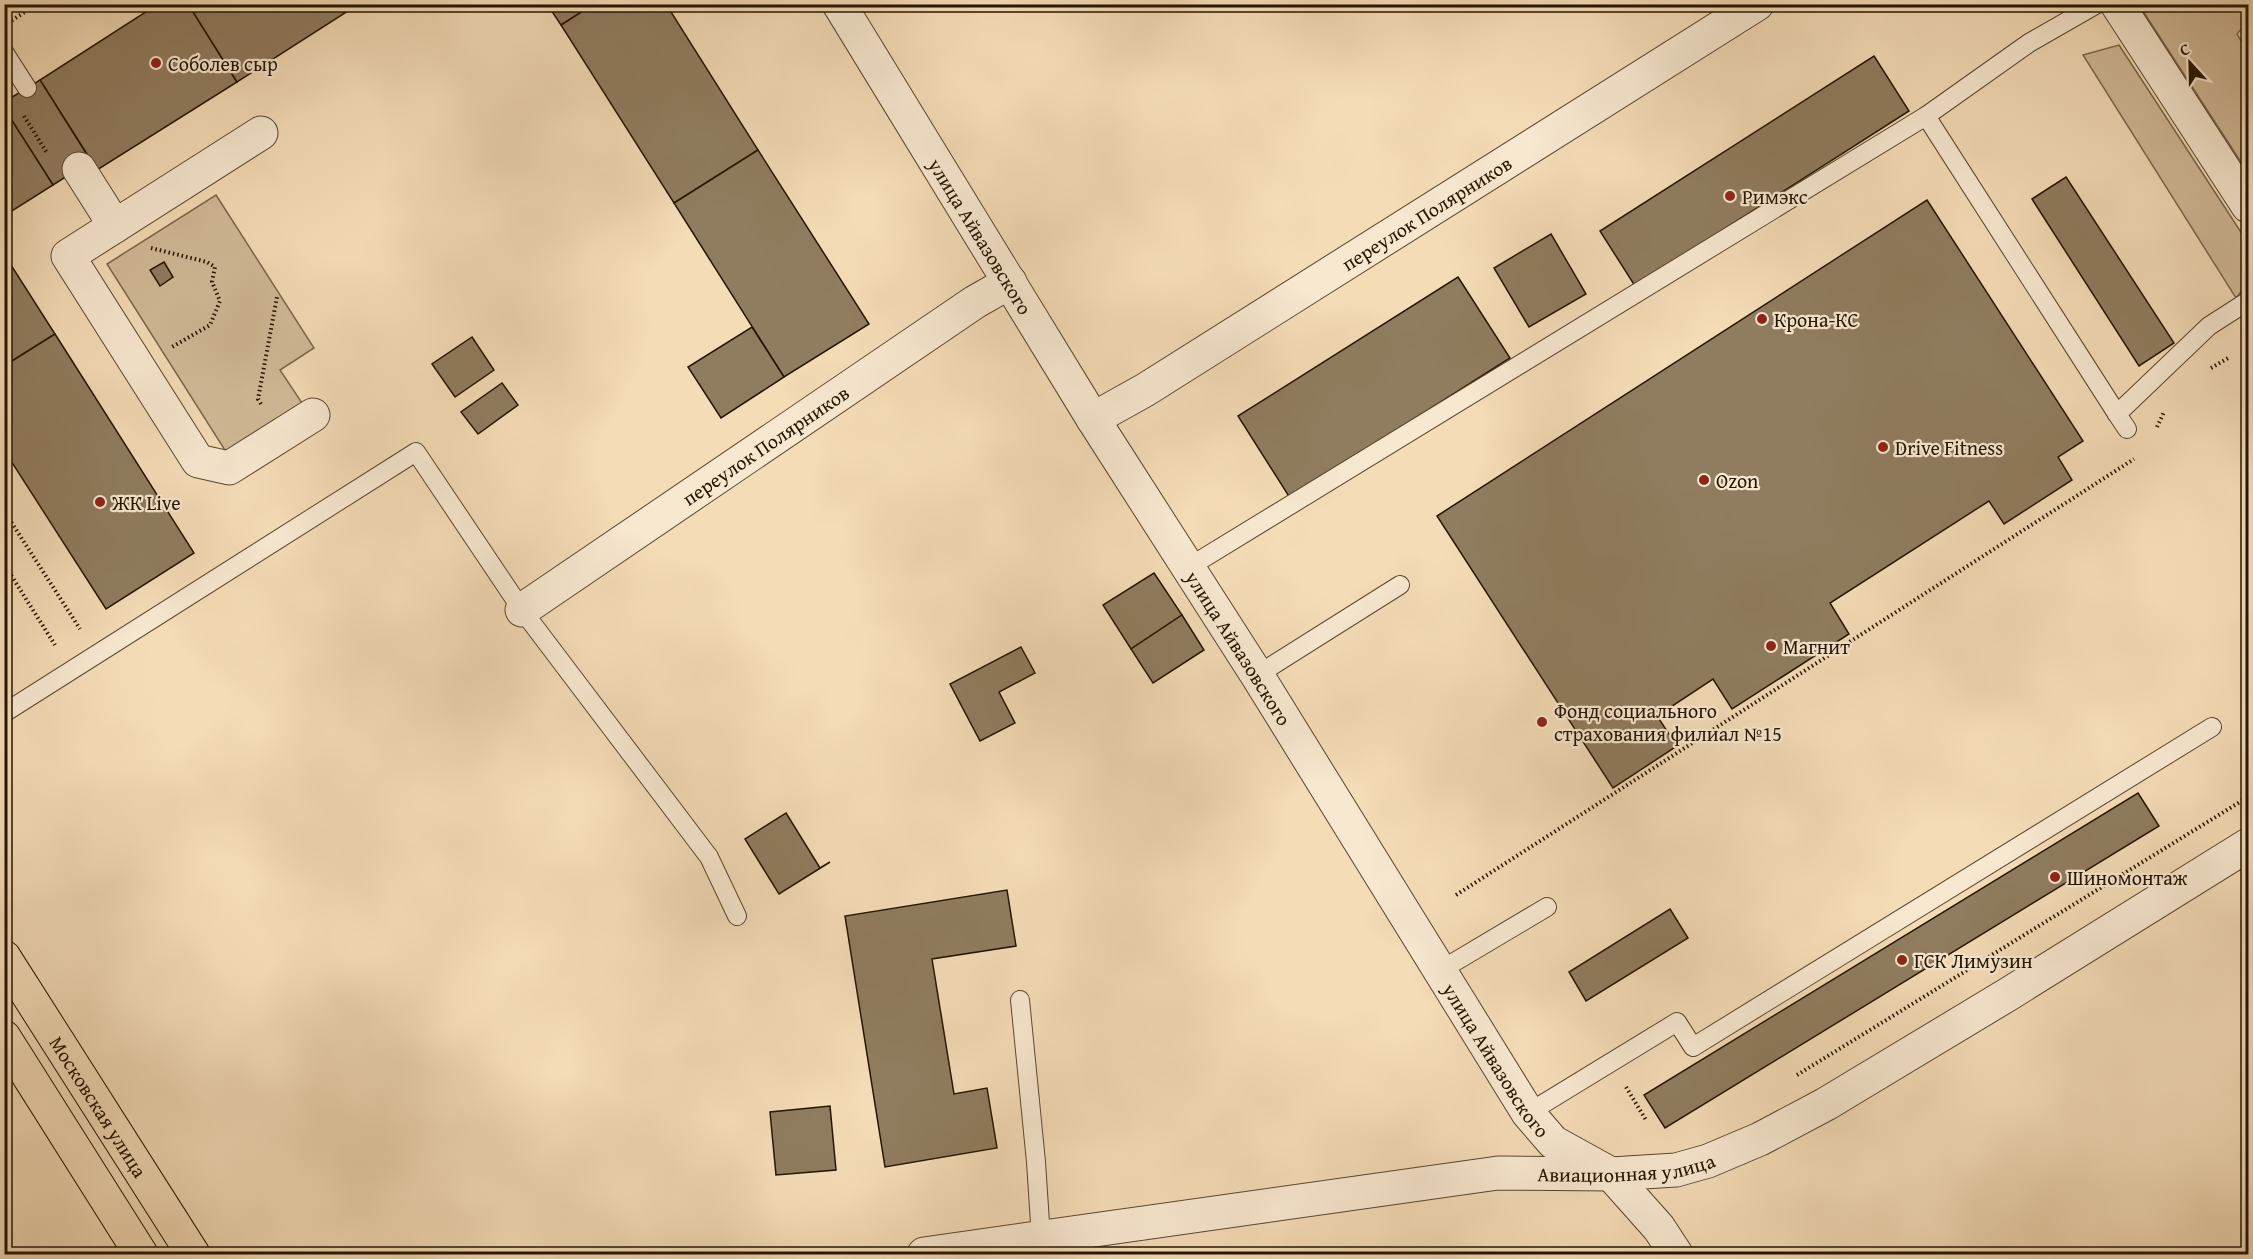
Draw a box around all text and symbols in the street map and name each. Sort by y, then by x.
north arrow [2160,33,2220,93]
text: С [2176,36,2193,62]
place label: Соболев сыр [168,49,278,78]
marker: Соболев сыр [149,56,163,70]
street label: переулок Полярников [1335,148,1517,277]
street label: улица Айвазовского [921,151,1040,320]
place label: Римэкс [1742,182,1808,211]
marker: Римэкс [1723,189,1737,203]
place label: Крона-КС [1774,305,1859,334]
marker: Крона-КС [1755,312,1769,326]
street label: переулок Полярников [676,378,854,512]
place label: Drive Fitness [1895,433,2003,462]
marker: Drive Fitness [1876,440,1890,454]
place label: Ozon [1716,466,1758,495]
marker: Ozon [1697,473,1711,487]
place label: ЖК Live [111,488,181,517]
marker: ЖК Live [93,495,107,509]
street label: улица Айвазовского [1178,564,1299,731]
place label: Магнит [1783,632,1850,661]
marker: Магнит [1764,639,1778,653]
place label: Фонд социального страхования филиал №15 [1554,696,1782,748]
marker: Фонд социального страхования филиал №15 [1535,715,1549,729]
place label: Шиномонтаж [2067,863,2188,892]
marker: Шиномонтаж [2048,870,2062,884]
place label: ГСК Лимузин [1914,946,2033,975]
marker: ГСК Лимузин [1895,953,1909,967]
street label: улица Айвазовского [1436,976,1557,1143]
street label: Московская улица [43,1030,155,1183]
street label: Авиационная улица [1537,1145,1720,1189]

